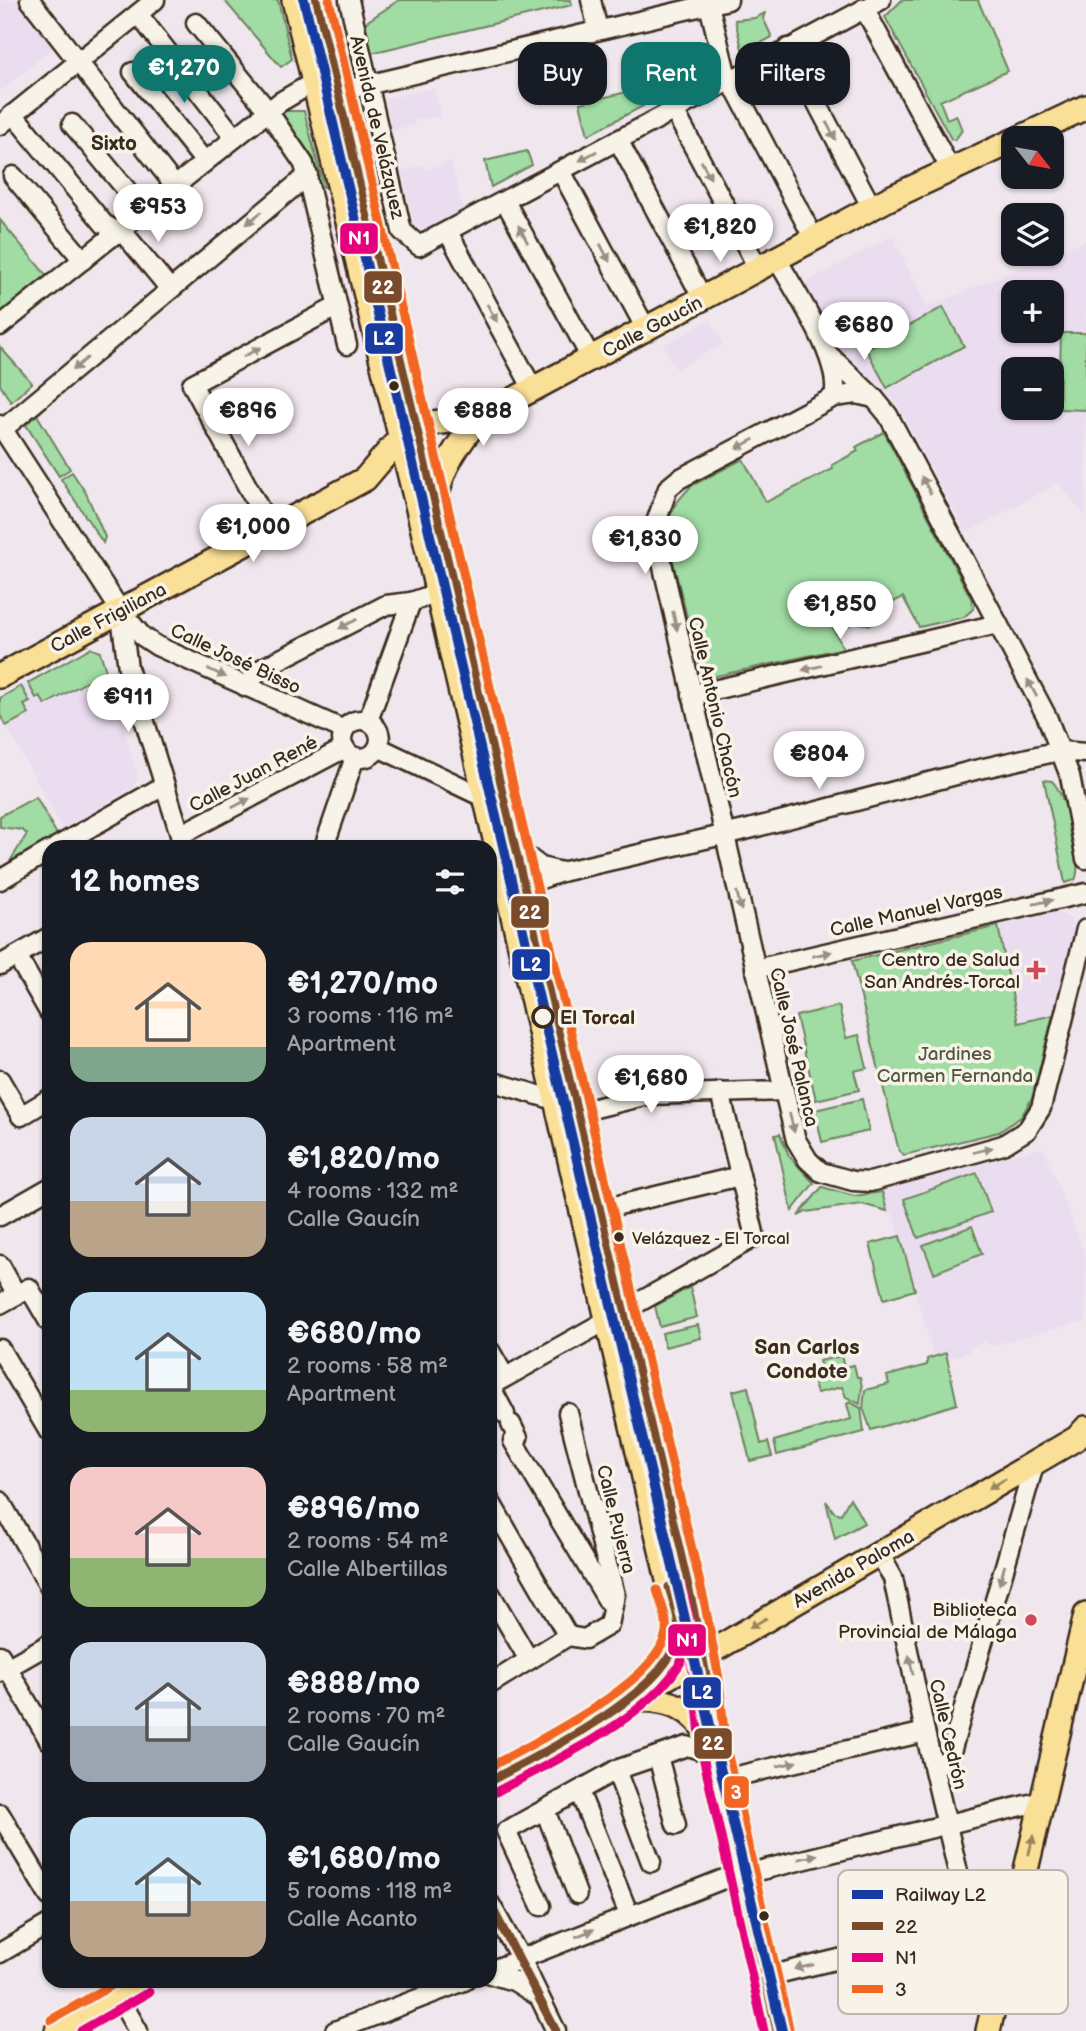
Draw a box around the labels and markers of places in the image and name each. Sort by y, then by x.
pin: €1,270 [127,46,241,105]
pin: €953 [117,184,199,244]
pin: €1,820 [663,204,777,264]
pin: €680 [823,302,905,362]
unlabelled marker [387,379,401,393]
pin: €896 [207,388,289,448]
pin: €888 [442,388,524,448]
pin: €1,000 [196,504,310,564]
pin: €1,830 [588,516,702,576]
pin: €1,850 [783,582,897,641]
pin: €911 [87,674,169,734]
pin: €804 [778,732,860,791]
place label: Centro de Salud San Andrés-Torcal [864,949,1020,994]
marker: Centro de Salud San Andrés-Torcal [1026,960,1046,980]
marker: El Torcal [532,1006,554,1028]
place label: El Torcal [560,1007,635,1030]
pin: €1,680 [594,1056,708,1115]
place label: Velázquez - El Torcal [632,1229,790,1249]
marker: Velázquez - El Torcal [612,1230,626,1244]
place label: Biblioteca Provincial de Málaga [838,1599,1017,1644]
marker: Biblioteca Provincial de Málaga [1023,1612,1039,1628]
unlabelled marker [757,1909,771,1923]

